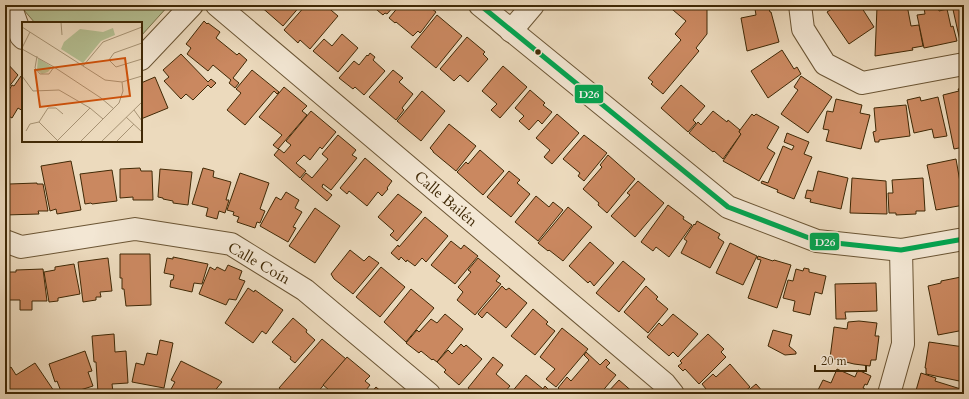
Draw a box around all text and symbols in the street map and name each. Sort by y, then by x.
inset map [22,22,142,142]
unlabelled marker [533,47,543,57]
line badge: D26 [574,84,604,104]
text: D26 [579,87,600,102]
street label: Calle Bailén [410,166,482,231]
line badge: D26 [809,232,840,251]
text: D26 [815,235,836,250]
street label: Calle Coín [224,237,294,289]
scale bar [815,347,866,373]
text: 20 m [821,353,848,369]

